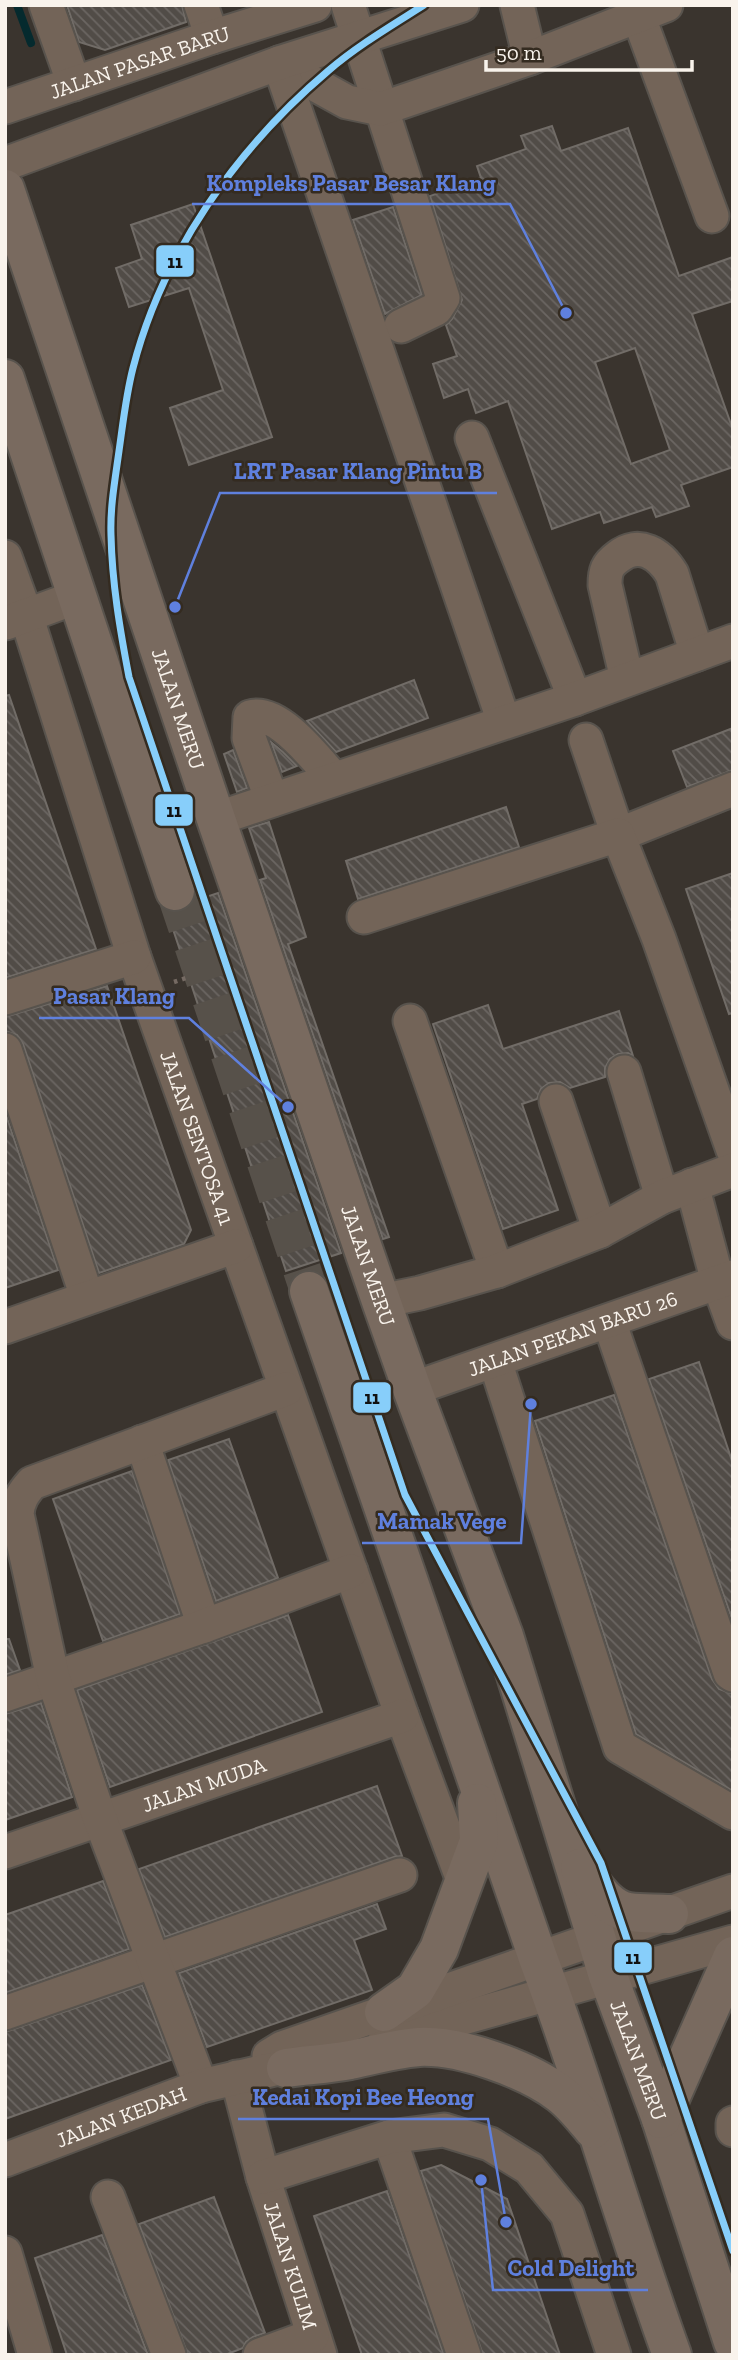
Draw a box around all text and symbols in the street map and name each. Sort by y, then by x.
street label: JALAN PASAR BARU [46,20,233,104]
scale bar [486,28,692,72]
text: 50 m [496,40,542,65]
callout: Kompleks Pasar Besar Klang [192,160,510,204]
text: Kompleks Pasar Besar Klang [206,169,496,197]
line badge: 11 [155,244,195,278]
text: 11 [167,250,183,273]
callout: LRT Pasar Klang Pintu B [220,449,497,493]
text: LRT Pasar Klang Pintu B [234,457,482,485]
street label: JALAN MERU [147,645,211,773]
line badge: 11 [154,793,194,827]
text: 11 [166,799,182,822]
callout: Pasar Klang [39,974,189,1018]
text: Pasar Klang [53,982,175,1010]
street label: JALAN SENTOSA 41 [156,1047,240,1228]
street label: JALAN MERU [336,1201,401,1329]
street label: JALAN PEKAN BARU 26 [465,1285,680,1381]
line badge: 11 [352,1381,392,1414]
text: 11 [364,1386,380,1409]
callout: Mamak Vege [362,1499,521,1543]
text: Mamak Vege [377,1507,507,1535]
street label: JALAN MUDA [138,1751,269,1817]
line badge: 11 [613,1941,653,1974]
text: 11 [625,1946,641,1969]
street label: JALAN MERU [605,1996,673,2124]
callout: Kedai Kopi Bee Heong [238,2075,488,2119]
street label: JALAN KEDAH [52,2080,190,2152]
text: Kedai Kopi Bee Heong [252,2083,474,2111]
street label: JALAN KULIM [259,2198,323,2332]
callout: Cold Delight [493,2246,648,2290]
text: Cold Delight [508,2254,635,2282]

